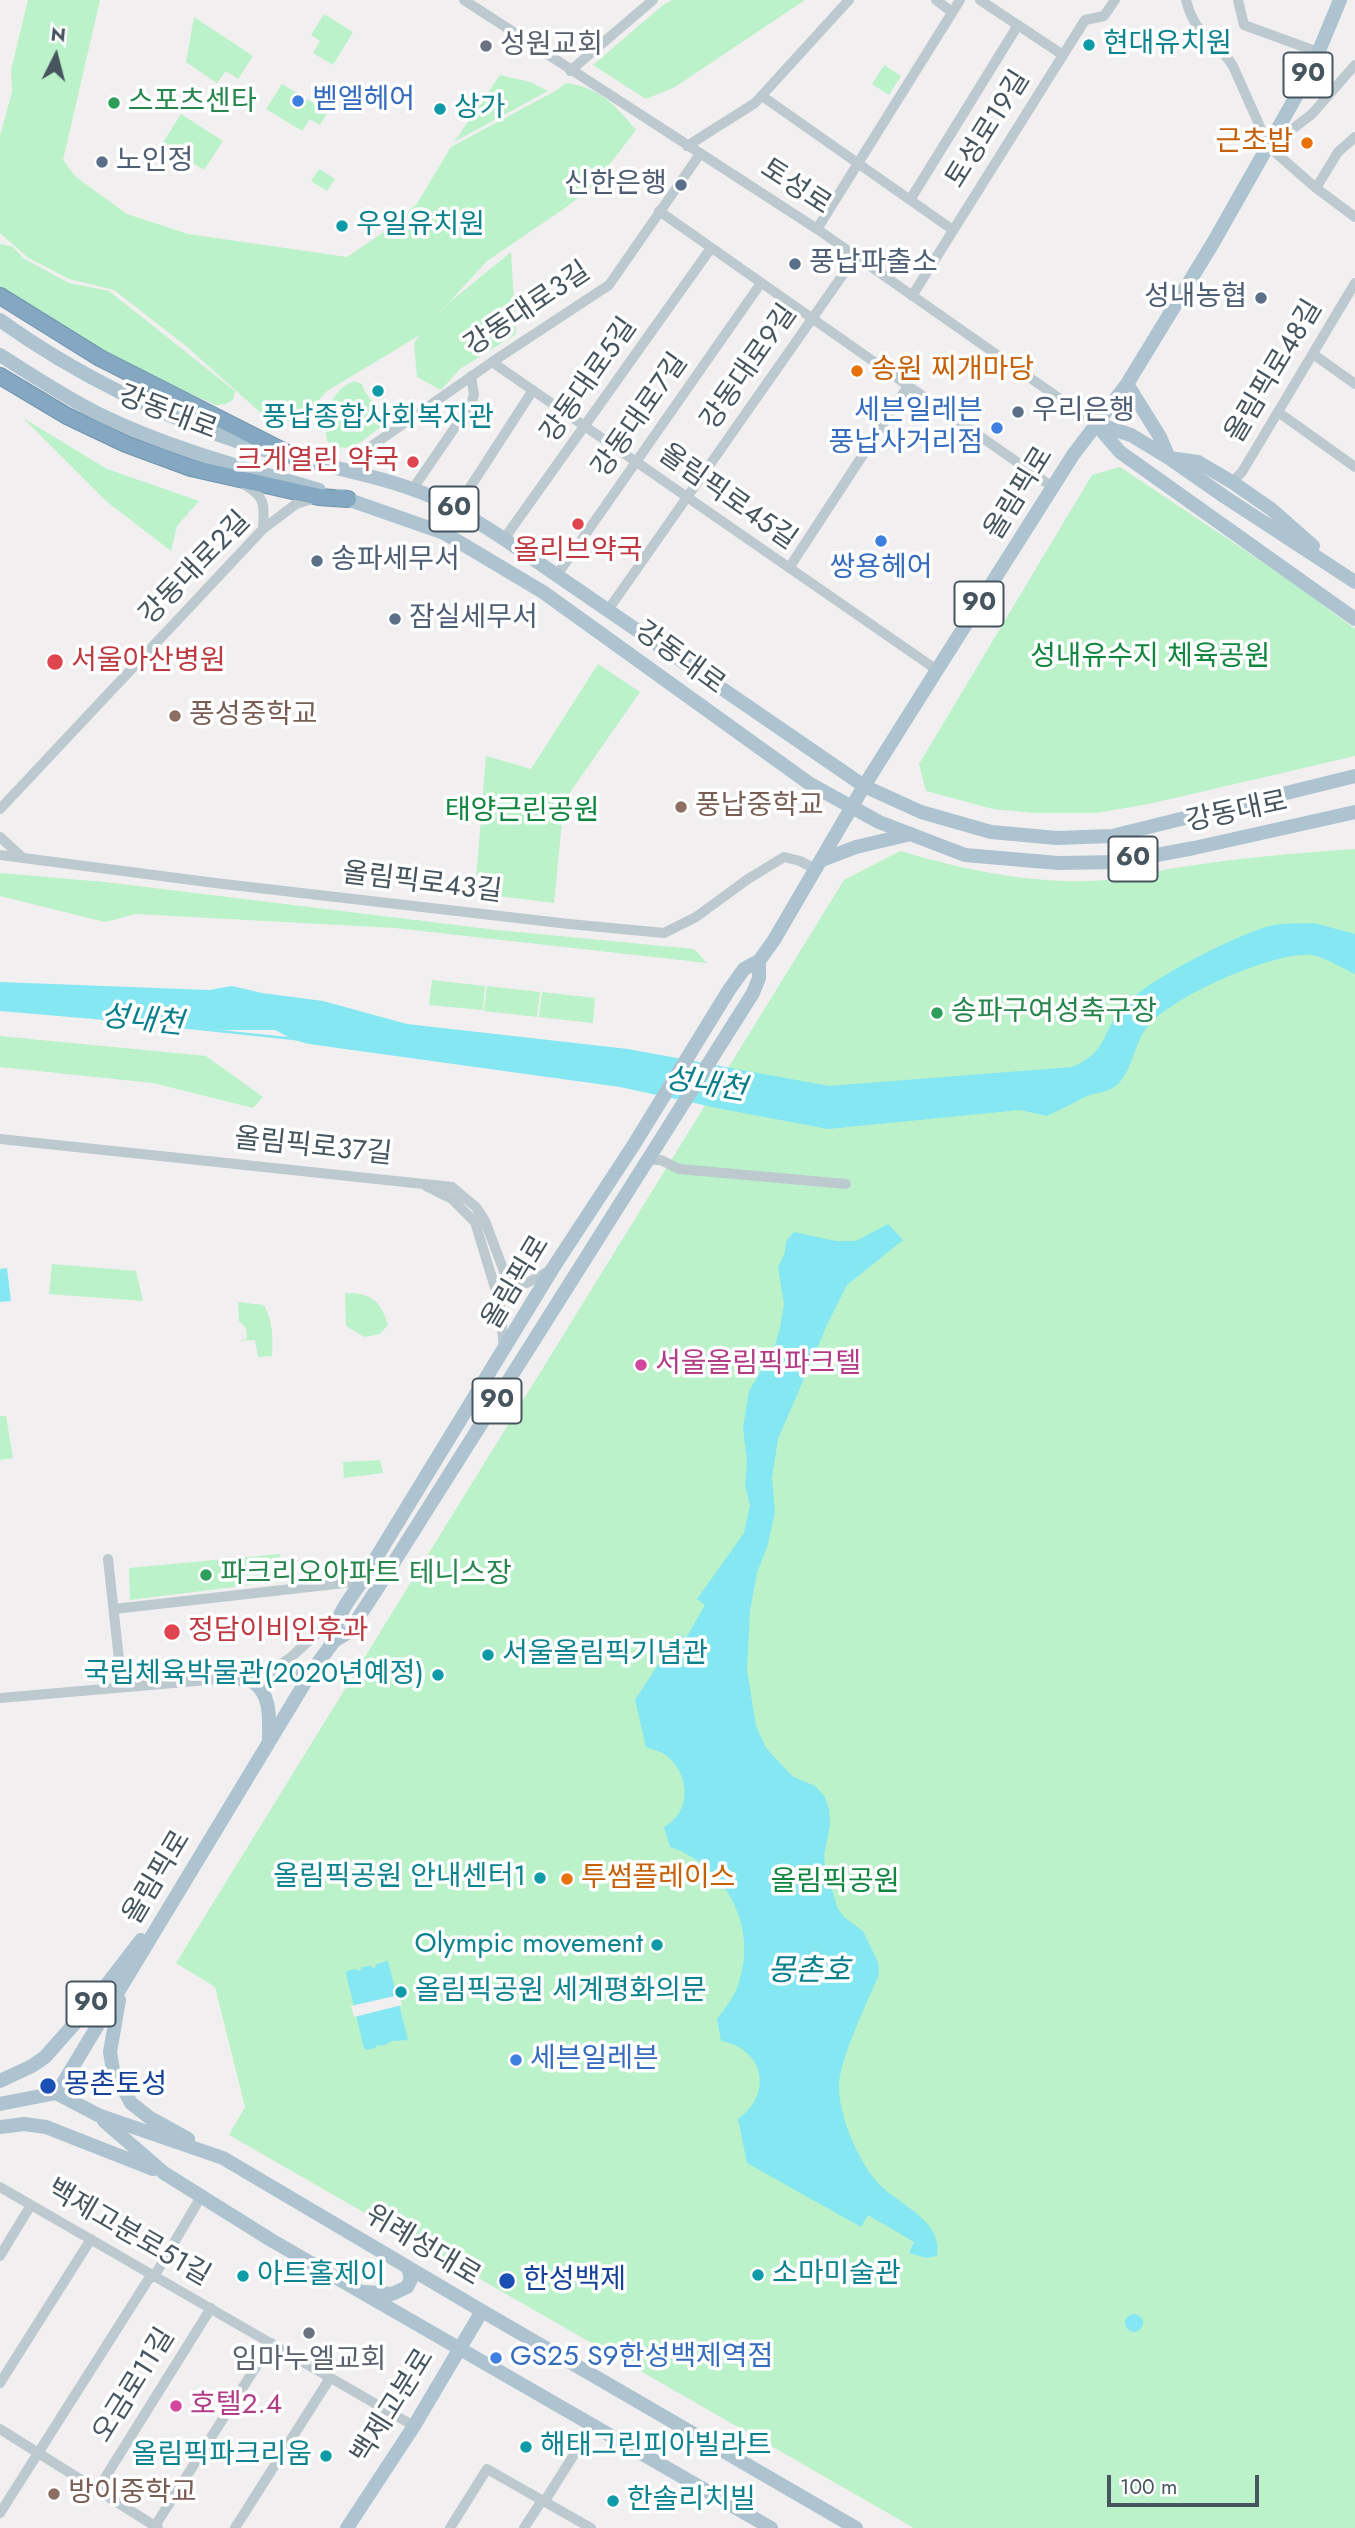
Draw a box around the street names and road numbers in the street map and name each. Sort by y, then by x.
road number: 90 [1284,52,1332,97]
street label: 토성로19길 [940,65,1038,195]
street label: 토성로 [753,153,837,223]
street label: 강동대로3길 [459,256,597,364]
street label: 올림픽로48길 [1219,295,1331,449]
street label: 강동대로9길 [695,299,805,437]
street label: 강동대로5길 [535,312,645,450]
street label: 강동대로7길 [586,348,696,484]
street label: 강동대로 [113,380,221,448]
street label: 올림픽로45길 [651,438,803,558]
street label: 올림픽로 [978,441,1062,547]
road number: 60 [430,486,478,531]
street label: 강동대로2길 [134,505,258,633]
road number: 90 [954,582,1004,626]
street label: 강동대로 [627,615,731,703]
street label: 강동대로 [1183,786,1291,840]
road number: 60 [1108,836,1158,881]
street label: 올림픽로43길 [340,858,504,910]
street label: 올림픽로37길 [232,1123,394,1173]
street label: 올림픽로 [476,1230,558,1336]
road number: 90 [472,1378,522,1424]
street label: 올림픽로 [117,1825,199,1931]
road number: 90 [66,1982,116,2026]
street label: 백제고분로51길 [40,2174,216,2294]
street label: 위례성대로 [358,2199,486,2295]
street label: 오금로11길 [87,2323,183,2449]
street label: 백제고분로 [346,2343,442,2471]

